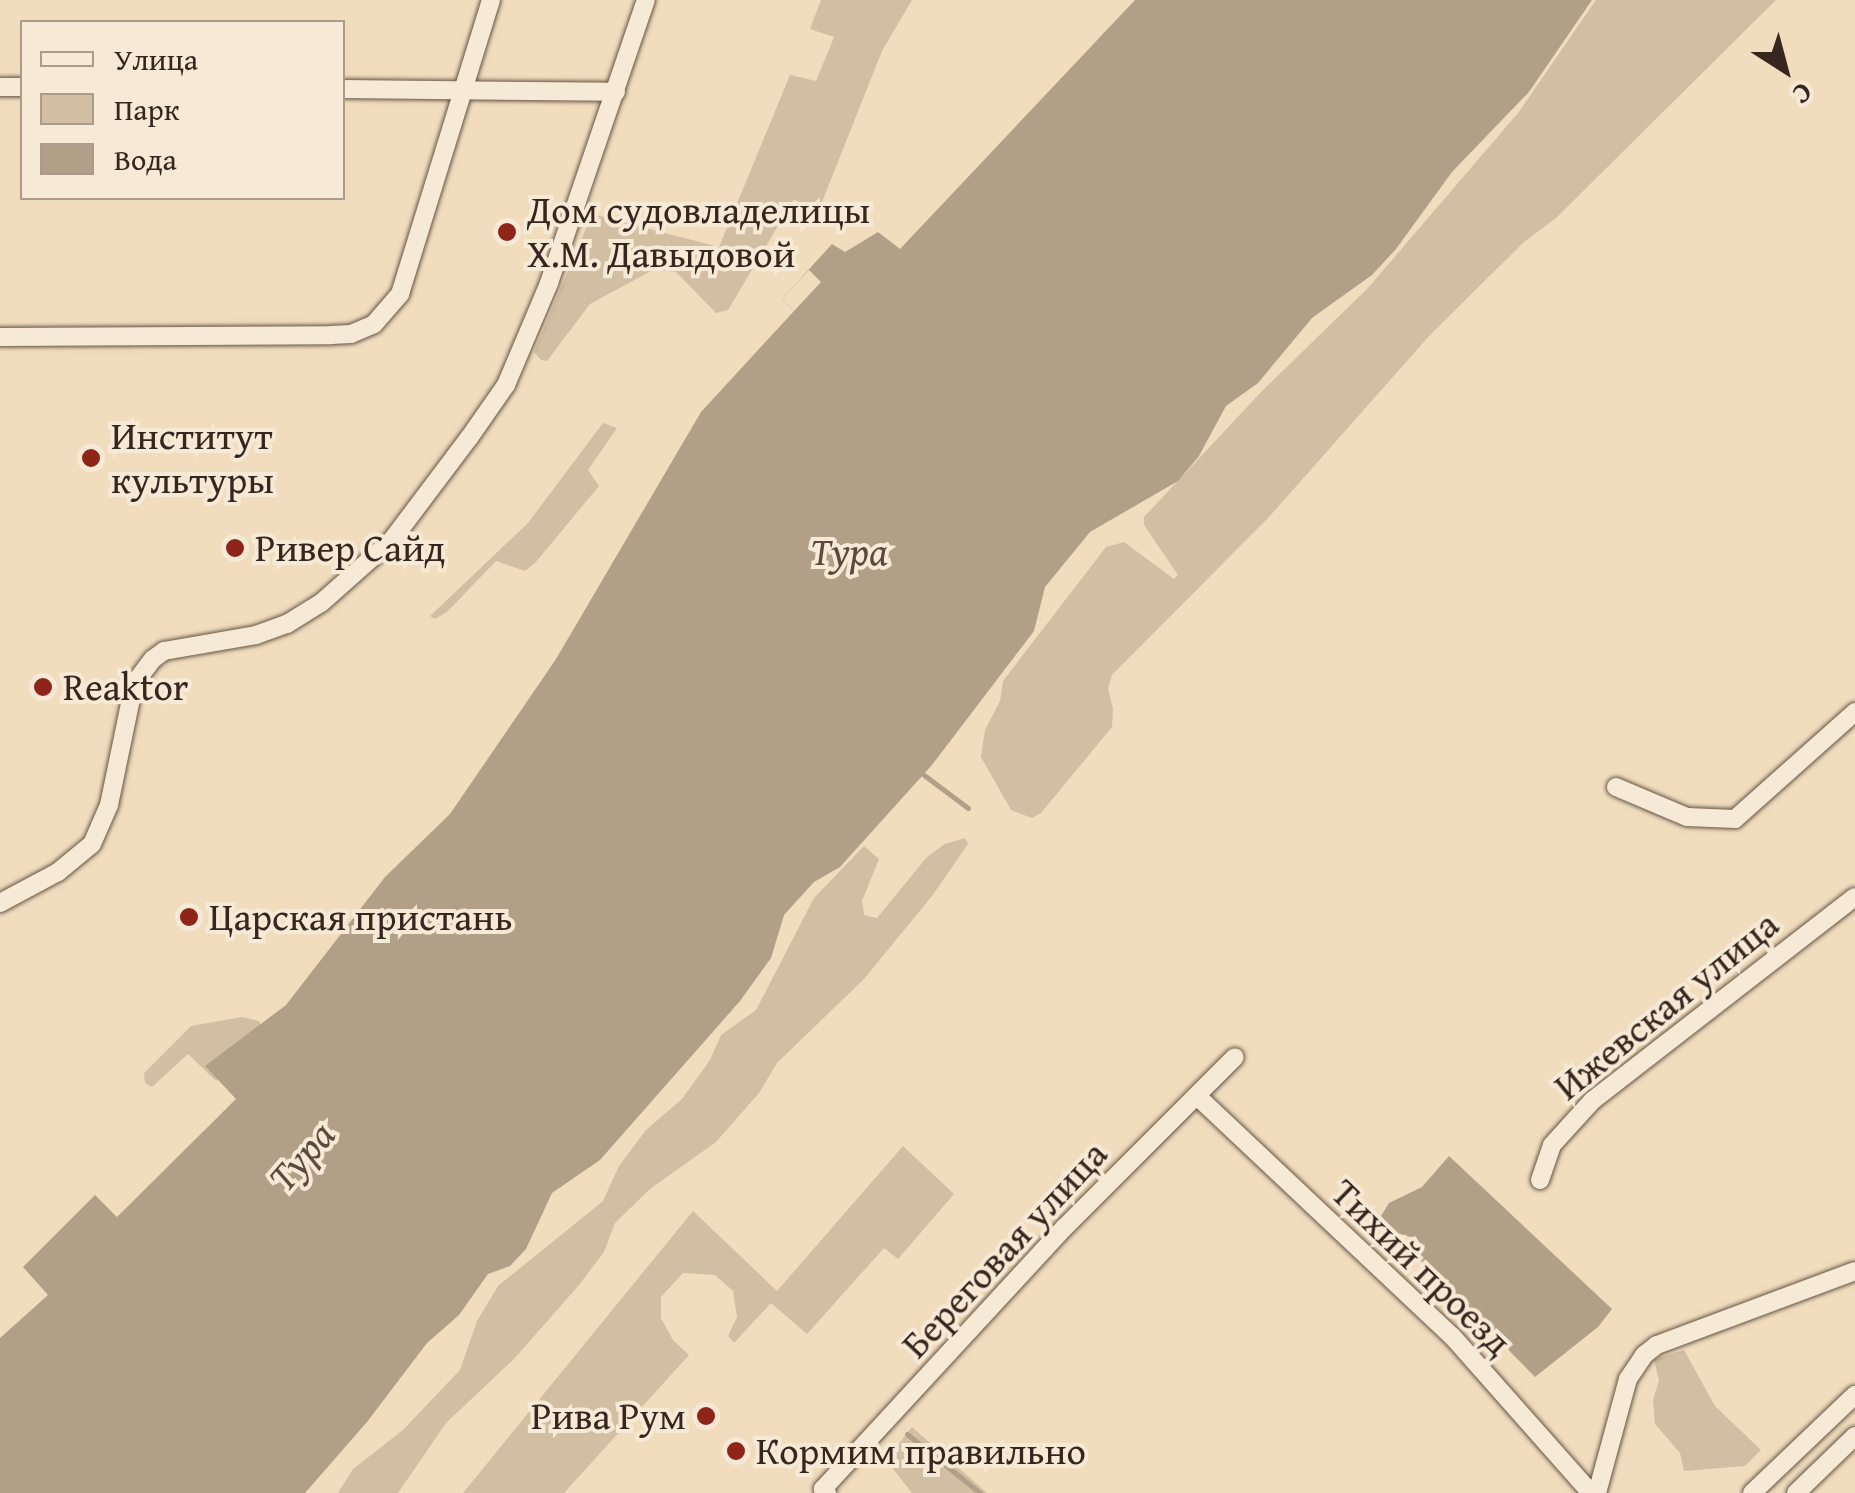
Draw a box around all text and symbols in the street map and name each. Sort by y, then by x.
legend [20,20,345,200]
north arrow [1735,20,1835,120]
text: Улица [114,37,198,81]
text: С [1784,73,1821,116]
text: Парк [114,87,180,131]
text: Вода [114,137,177,181]
place label: Дом судовладелицы Х.М. Давыдовой [527,187,870,276]
marker: Дом судовладелицы Х.М. Давыдовой [496,221,518,243]
place label: Институт культуры [111,413,274,502]
marker: Институт культуры [80,447,102,469]
place label: Ривер Сайд [255,525,445,571]
water label: Тура [810,527,888,575]
marker: Ривер Сайд [224,537,246,559]
place label: Reaktor [63,664,188,710]
marker: Reaktor [32,676,54,698]
place label: Царская пристань [209,894,512,940]
street label: Ижевская улица [1545,901,1787,1109]
marker: Царская пристань [178,906,200,928]
water label: Тура [258,1111,344,1201]
street label: Береговая улица [892,1131,1116,1367]
street label: Тихий проезд [1322,1170,1522,1364]
place label: Рива Рум [531,1393,686,1439]
marker: Рива Рум [695,1405,717,1427]
place label: Кормим правильно [756,1428,1086,1474]
marker: Кормим правильно [725,1440,747,1462]

